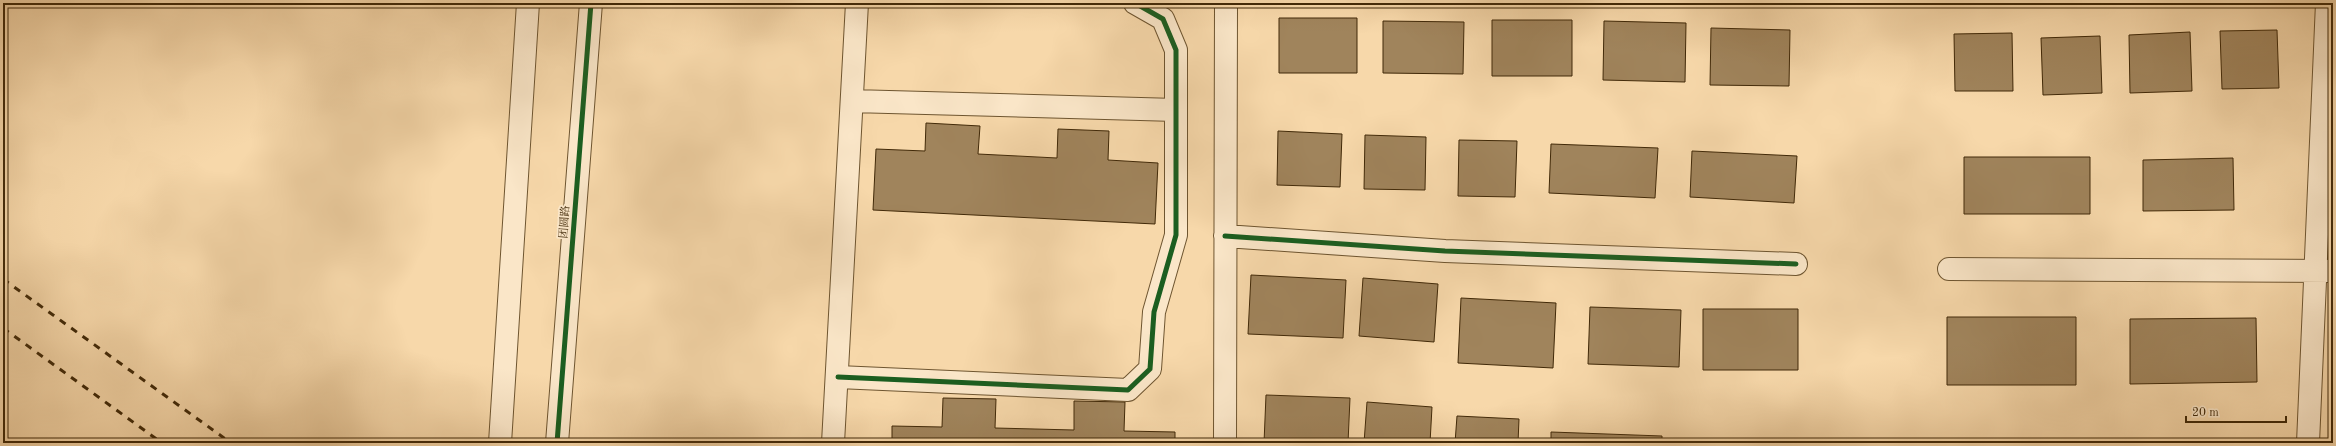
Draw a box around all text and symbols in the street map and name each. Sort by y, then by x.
street label: 团圆路 [557,205,572,239]
scale bar [2186,398,2286,424]
text: 20 m [2192,407,2219,419]

